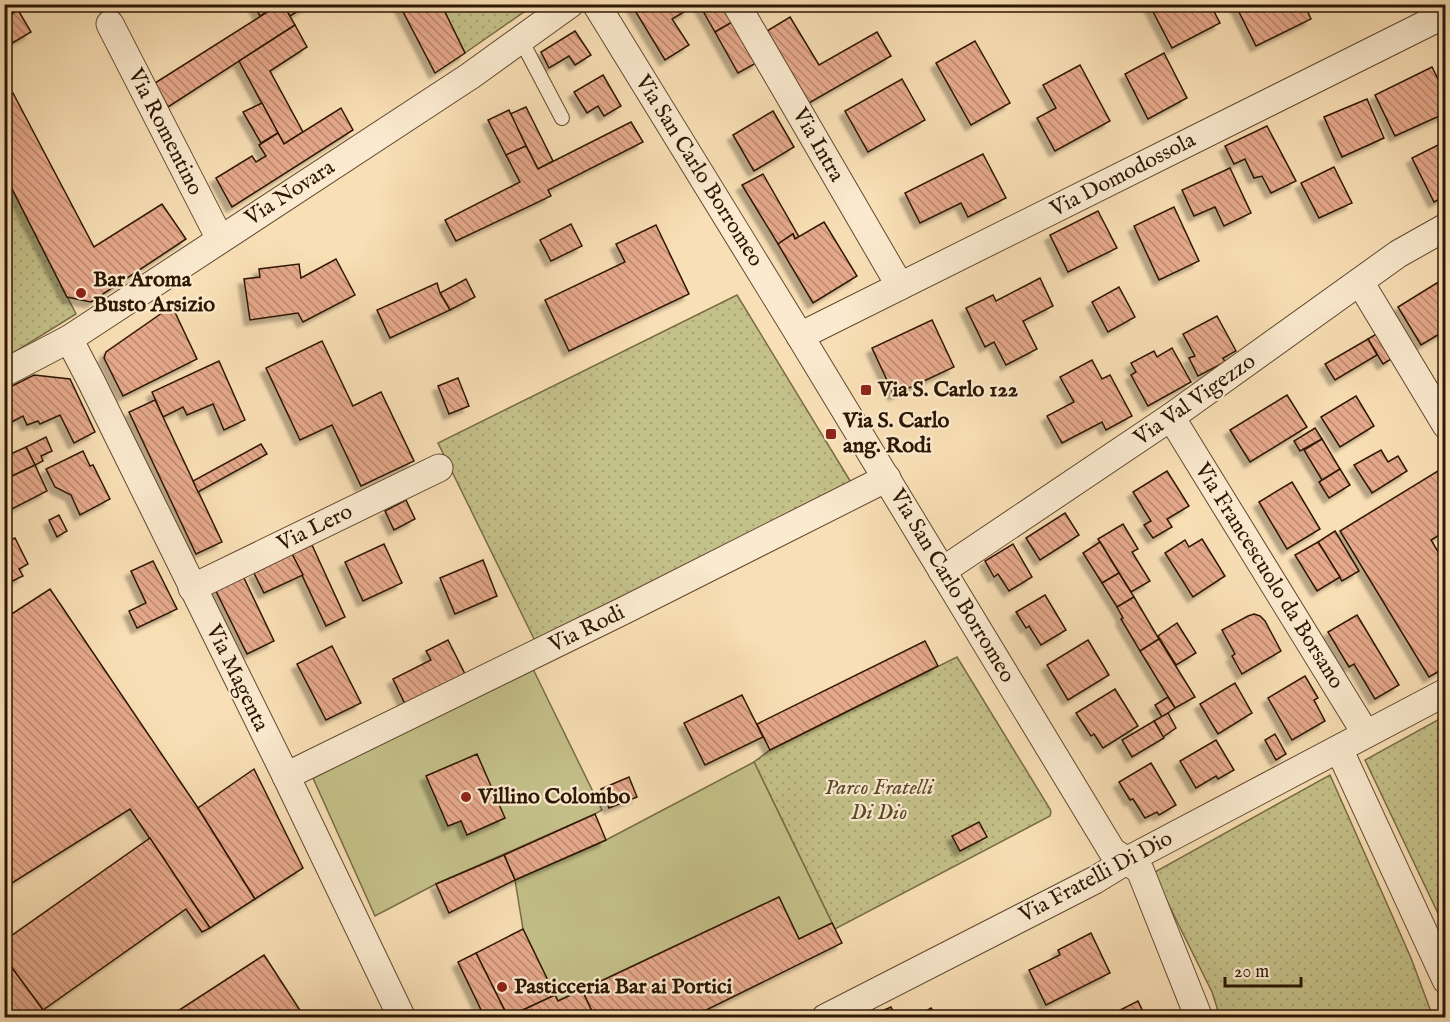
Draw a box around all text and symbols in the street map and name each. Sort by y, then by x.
street label: Via Romentino [121,63,209,200]
street label: Via San Carlo Borromeo [628,69,770,272]
street label: Via Intra [785,102,851,187]
street label: Via Domodossola [1045,126,1201,224]
street label: Via Novara [239,153,341,233]
place label: Bar Aroma Busto Arsizio [93,266,215,319]
marker: Bar Aroma Busto Arsizio [74,286,88,300]
street label: Via Val Vigezzo [1128,348,1261,453]
place label: Via S. Carlo 122 [877,376,1018,404]
marker: Via S. Carlo 122 [859,383,873,397]
place label: Via S. Carlo ang. Rodi [842,407,950,460]
marker: Via S. Carlo ang. Rodi [824,427,838,441]
street label: Via Francescuolo da Borsano [1187,457,1350,694]
street label: Via San Carlo Borromeo [883,483,1021,688]
street label: Via Lero [272,498,357,559]
street label: Via Rodi [544,599,629,660]
street label: Via Magenta [199,619,275,736]
park label: Parco Fratelli Di Dio [825,774,935,827]
place label: Villino Colombo [477,783,631,811]
marker: Villino Colombo [459,790,473,804]
street label: Via Fratelli Di Dio [1014,825,1178,930]
scale bar [1225,950,1302,988]
text: 20 m [1234,961,1269,984]
place label: Pasticceria Bar ai Portici [514,973,733,1001]
marker: Pasticceria Bar ai Portici [495,980,509,994]

